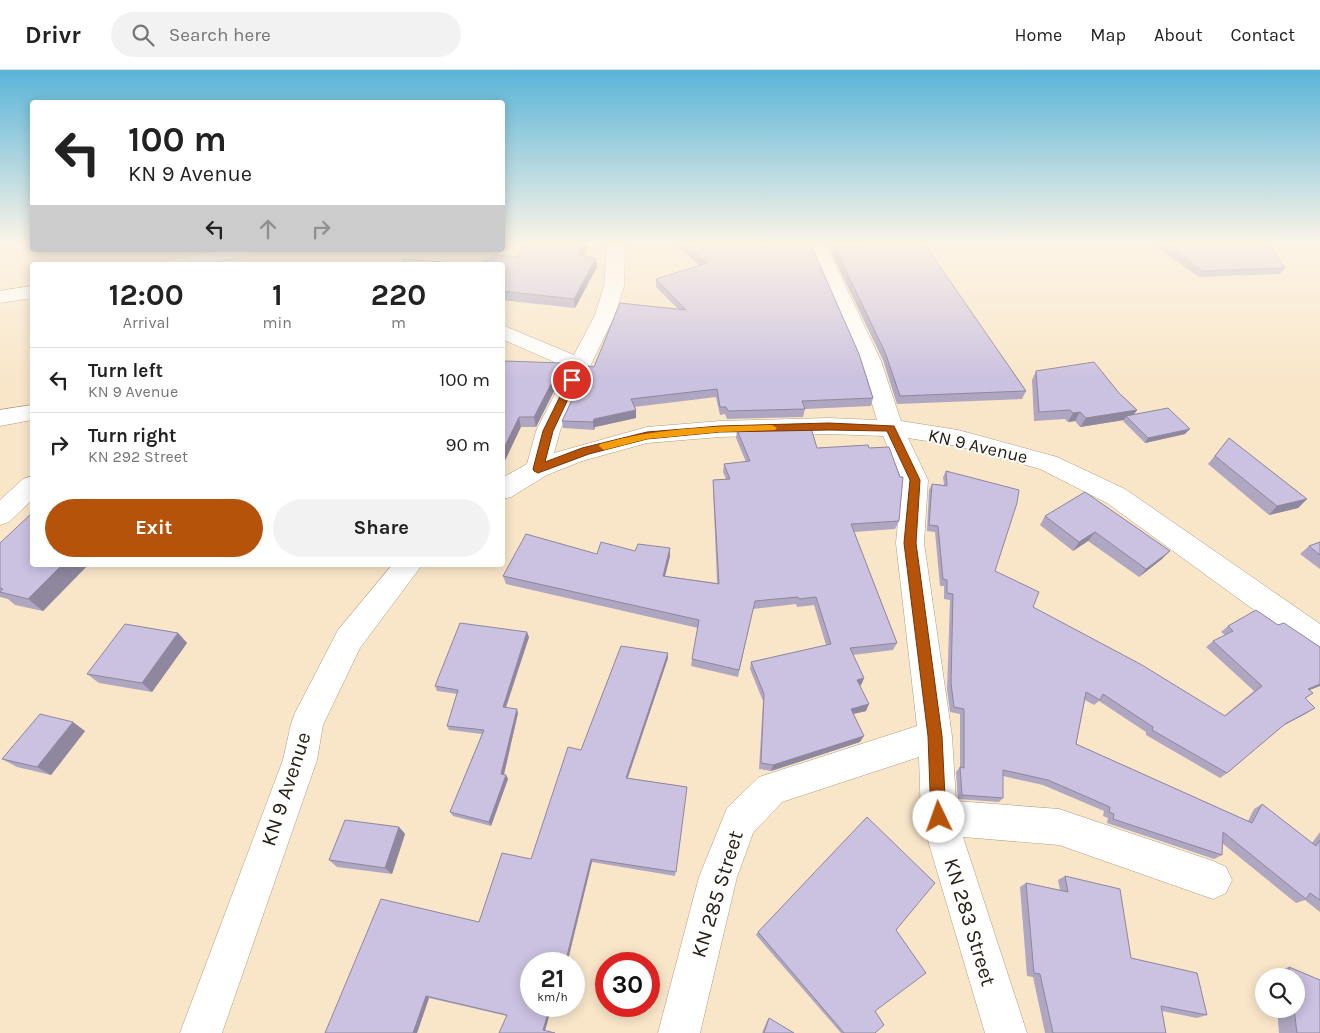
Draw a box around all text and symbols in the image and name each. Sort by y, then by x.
search box [111,12,461,57]
text: Drivr [25,21,81,49]
icon: search [129,21,157,49]
text: Search here [169,24,271,46]
text: Home [1014,24,1062,46]
text: Map [1090,24,1126,46]
text: About [1154,24,1203,46]
text: Contact [1231,24,1295,46]
text: 100 m [128,119,227,160]
icon: left [45,120,110,185]
text: KN 9 Avenue [128,161,252,187]
icon: left [201,215,229,243]
icon: ahead [254,215,282,243]
icon: right [307,215,335,243]
text: 12:00 [109,277,184,313]
text: 1 [272,277,283,313]
text: 220 [371,277,426,313]
text: Arrival [123,313,170,332]
text: min [263,313,292,332]
text: m [391,313,406,332]
pin [551,359,593,401]
text: Turn left [88,360,163,382]
icon: left [45,366,73,394]
icon: arrive [558,366,586,394]
text: 100 m [439,369,490,391]
text: KN 9 Avenue [88,382,178,401]
street label: KN 9 Avenue [926,424,1030,468]
text: Turn right [88,425,177,447]
icon: right [45,431,73,459]
text: 90 m [445,434,490,456]
text: KN 292 Street [88,447,188,466]
button: Exit [45,499,263,557]
button: Share [273,499,490,557]
street label: KN 9 Avenue [256,729,316,849]
position arrow [912,790,964,842]
street label: KN 285 Street [686,827,748,960]
street label: KN 283 Street [939,855,1001,989]
speed limit sign: 30 [595,952,660,1017]
text: 21 [540,964,565,993]
map controls [1255,968,1305,1018]
button: search [1255,968,1305,1018]
text: km/h [537,990,568,1004]

